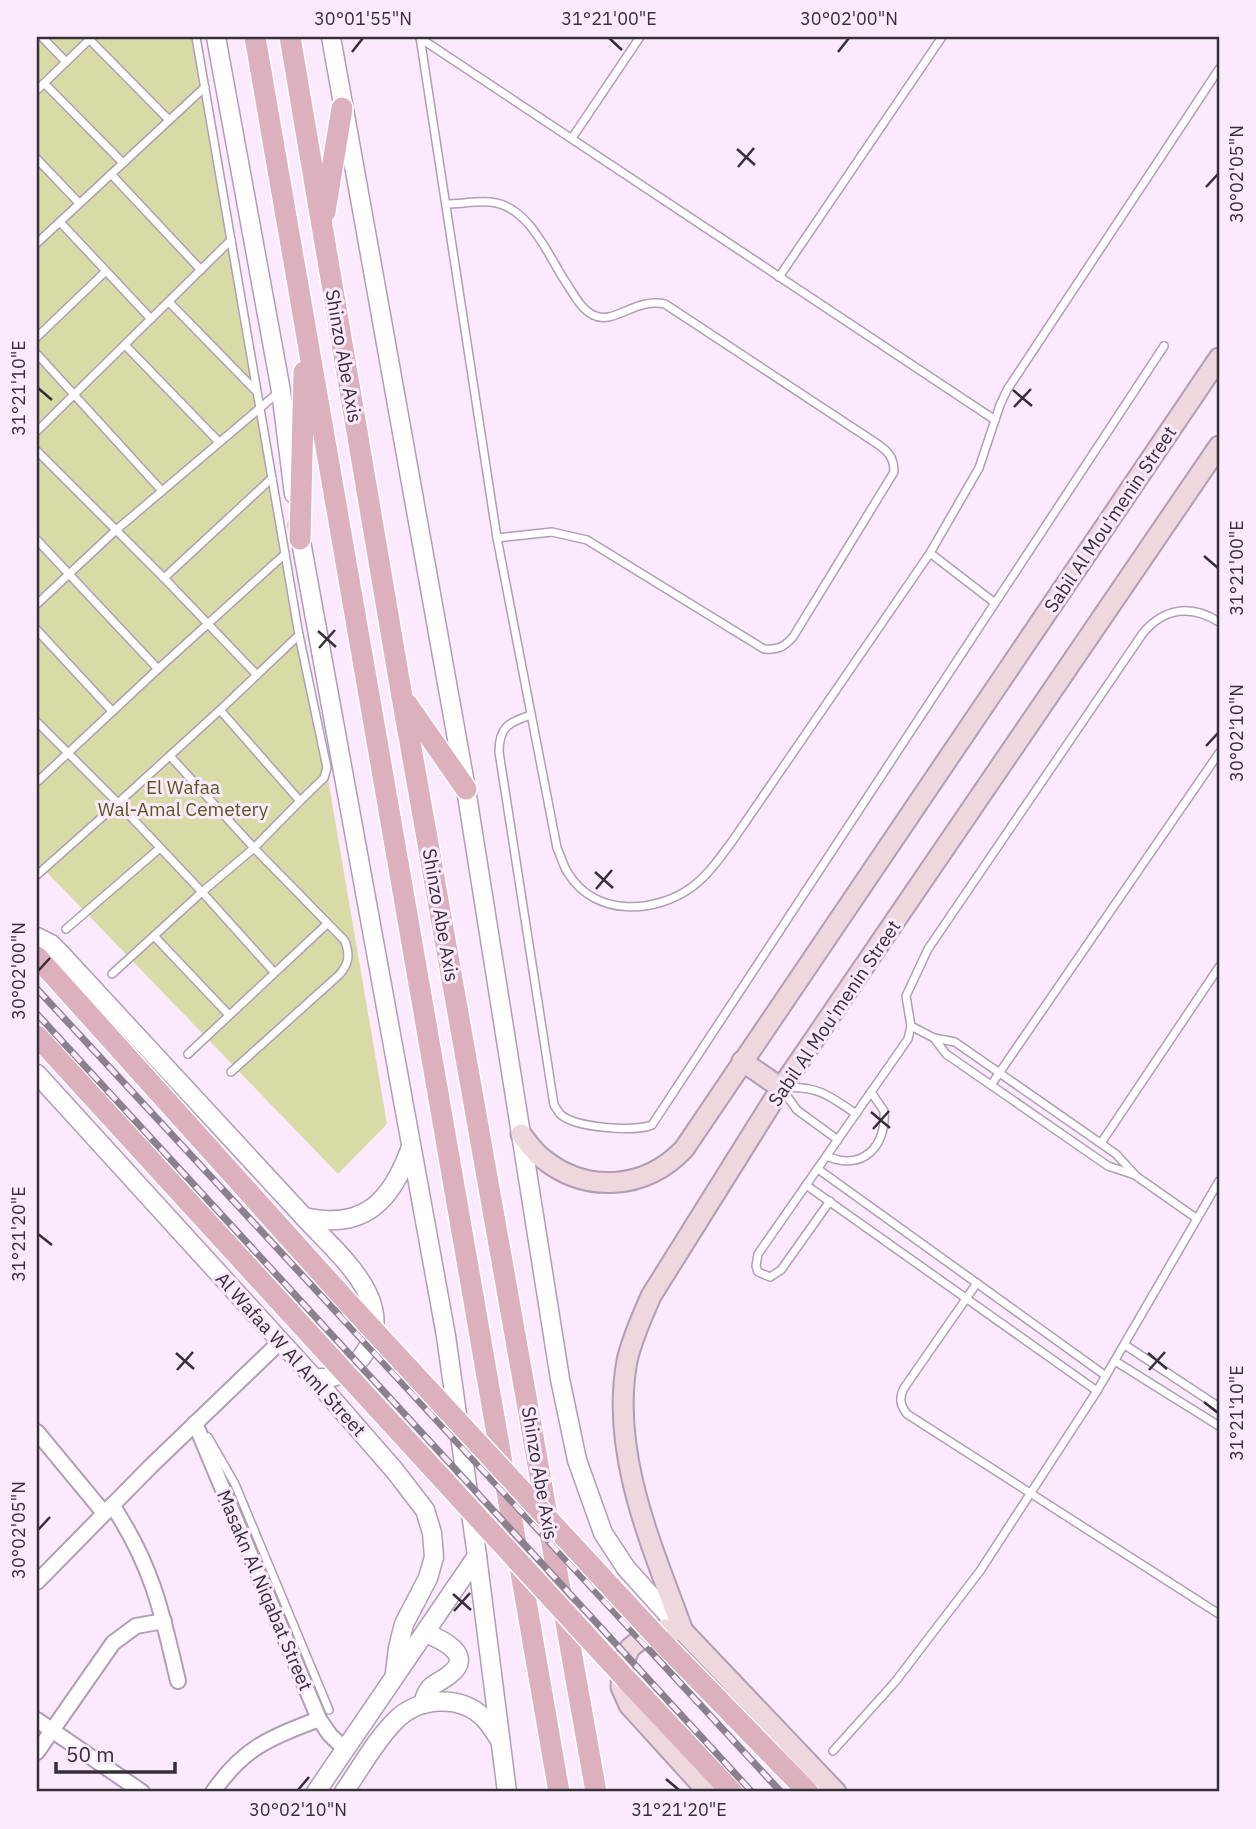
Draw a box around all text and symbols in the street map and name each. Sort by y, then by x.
text: 30°01'55"N [314,7,412,30]
text: 31°21'00"E [561,7,657,30]
text: 30°02'00"N [800,7,898,30]
text: 30°02'05"N [1225,125,1248,223]
street label: Shinzo Abe Axis [320,287,368,425]
text: 31°21'10"E [7,340,30,436]
street label: Sabil Al Mou'menin Street [1039,421,1181,617]
text: 31°21'00"E [1225,520,1248,616]
text: 30°02'10"N [1225,684,1248,782]
park label: El Wafaa Wal-Amal Cemetery [98,775,269,821]
street label: Shinzo Abe Axis [417,846,465,984]
street label: Sabil Al Mou'menin Street [763,915,905,1111]
text: 30°02'00"N [7,922,30,1020]
text: 31°21'20"E [7,1186,30,1282]
street label: Al Wafaa W Al Aml Street [211,1267,371,1441]
text: 31°21'10"E [1225,1365,1248,1461]
street label: Shinzo Abe Axis [516,1404,564,1542]
text: 30°02'05"N [7,1481,30,1579]
street label: Masakn Al Niqabat Street [212,1486,318,1694]
scale bar [56,1731,175,1775]
text: 50 m [66,1740,115,1768]
text: 30°02'10"N [249,1798,347,1821]
text: 31°21'20"E [631,1798,727,1821]

